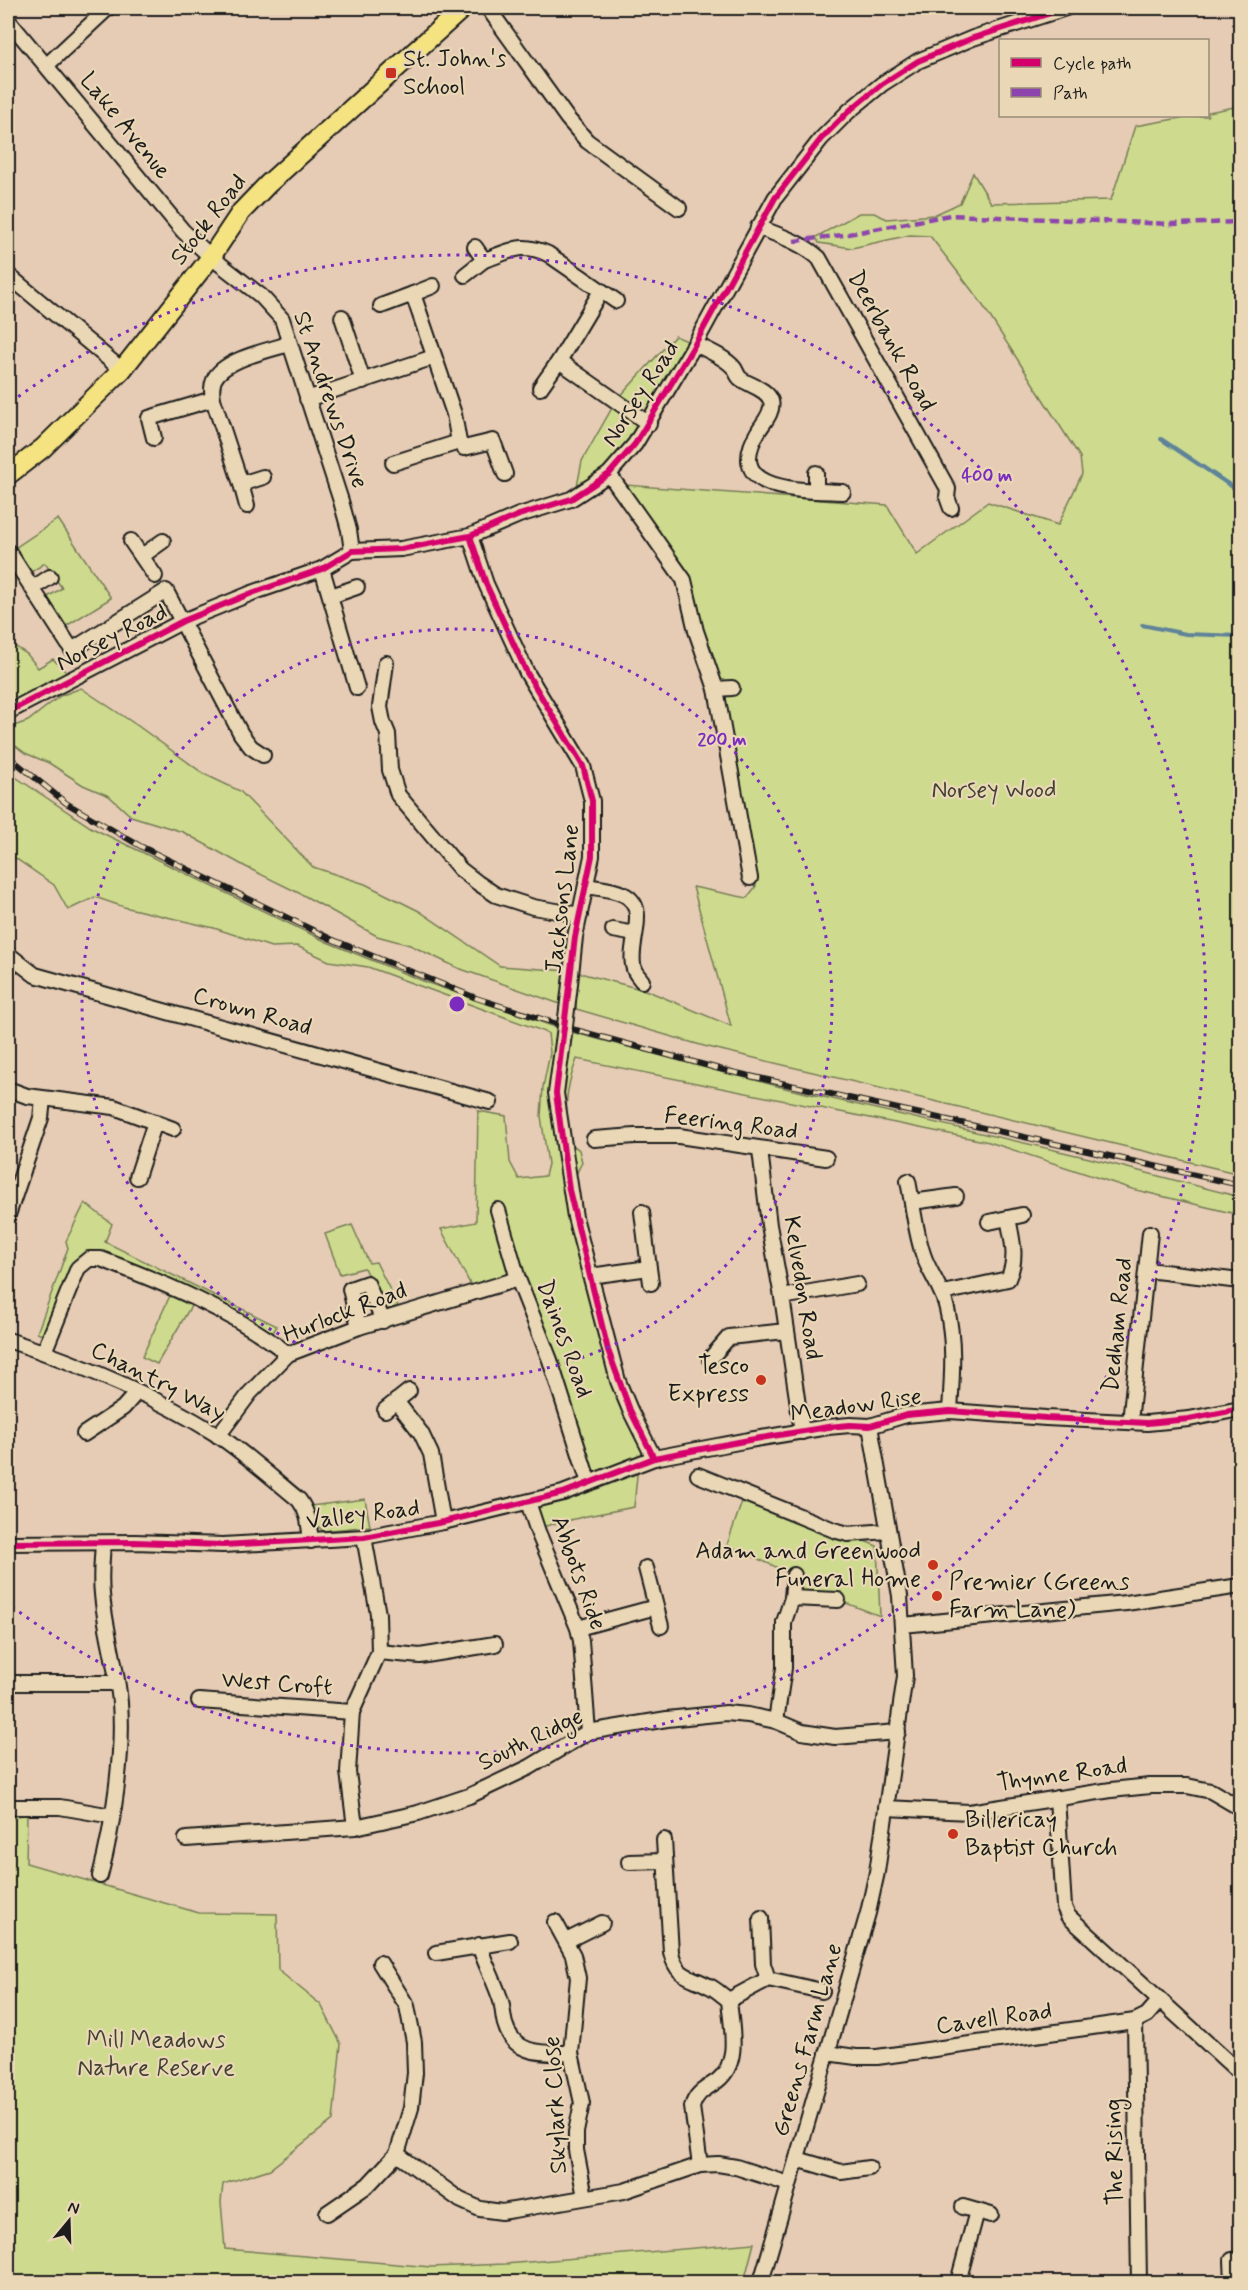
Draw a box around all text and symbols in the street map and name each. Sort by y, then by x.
legend [999,39,1209,117]
place label: St. John's School [403,44,507,103]
text: Cycle path [1053,52,1131,76]
street label: Lake Avenue [72,66,178,186]
marker: St. John's School [384,66,398,80]
text: Path [1053,82,1088,106]
street label: Stock Road [164,168,254,272]
street label: Deerbank Road [839,265,943,417]
street label: St Andrews Drive [285,307,375,493]
street label: Norsey Road [595,335,687,453]
text: 400 m [962,464,1012,488]
street label: Norsey Road [51,597,173,679]
text: 200 m [697,728,747,752]
park label: Norsey Wood [932,775,1056,806]
street label: Jacksons Lane [538,822,588,976]
street label: Crown Road [189,980,315,1044]
centre of rings [447,994,467,1014]
street label: Feering Road [662,1100,800,1148]
street label: Kelvedon Road [775,1214,829,1362]
street label: Dedham Road [1096,1256,1140,1394]
street label: Hurlock Road [279,1275,411,1351]
street label: Daines Road [528,1276,600,1402]
street label: Chantry Way [85,1335,231,1429]
place label: Tesco Express [667,1351,749,1410]
marker: Tesco Express [754,1373,768,1387]
street label: Meadow Rise [788,1381,924,1431]
street label: Valley Road [304,1493,422,1537]
street label: Abbots Ride [543,1511,613,1635]
place label: Adam and Greenwood Funeral Home [695,1536,921,1595]
marker: Adam and Greenwood Funeral Home [926,1558,940,1572]
place label: Premier (Greens Farm Lane) [949,1567,1130,1626]
marker: Premier (Greens Farm Lane) [930,1589,944,1603]
street label: West Croft [220,1665,334,1703]
street label: South Ridge [473,1701,590,1781]
street label: Thynne Road [995,1751,1129,1799]
place label: Billericay Baptist Church [965,1805,1118,1864]
marker: Billericay Baptist Church [946,1827,960,1841]
street label: Greens Farm Lane [766,1940,850,2140]
street label: Cavell Road [934,1996,1054,2042]
park label: Mill Meadows Nature Reserve [77,2025,235,2084]
street label: Skylark Close [537,2035,575,2175]
street label: The Rising [1099,2098,1133,2206]
north arrow [39,2191,99,2251]
text: N [65,2197,82,2220]

